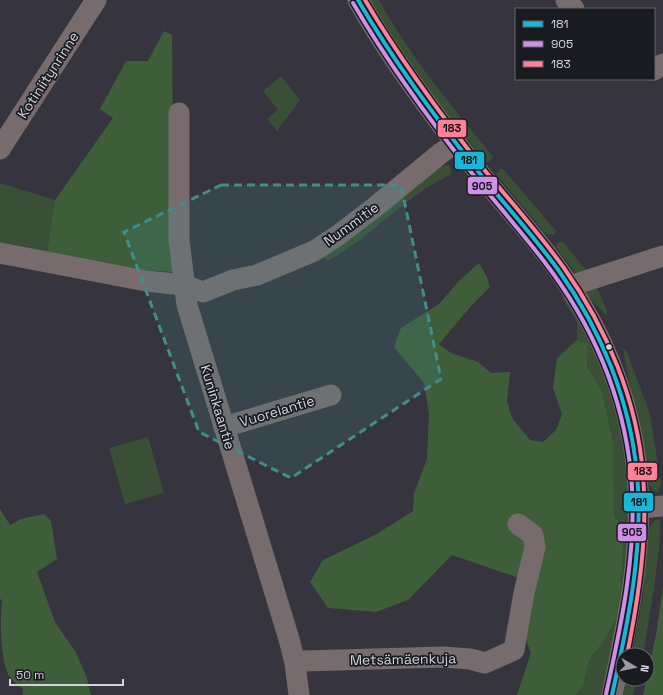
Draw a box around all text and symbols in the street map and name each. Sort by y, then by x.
legend [515,8,655,80]
text: 181 [551,16,569,32]
street label: Kotiniitynrinne [13,28,83,122]
text: 905 [551,36,573,52]
text: 183 [551,56,571,72]
line badge: 183 [437,119,467,138]
text: 183 [443,121,461,135]
line badge: 181 [454,151,485,170]
text: 181 [461,153,477,167]
line badge: 905 [467,176,498,195]
text: 905 [472,179,493,193]
street label: Nummitie [320,198,382,250]
unlabelled marker [604,342,614,352]
street label: Kuninkaantie [197,362,239,452]
street label: Vuorelantie [237,391,317,431]
line badge: 183 [627,462,658,481]
text: 183 [634,464,652,478]
line badge: 181 [623,492,654,512]
text: 181 [631,495,647,509]
line badge: 905 [617,523,647,542]
text: 905 [622,525,643,539]
north arrow [615,647,655,687]
street label: Metsämäenkuja [350,649,456,669]
scale bar [10,661,123,687]
text: N [637,664,652,673]
text: 50 m [16,667,44,683]

